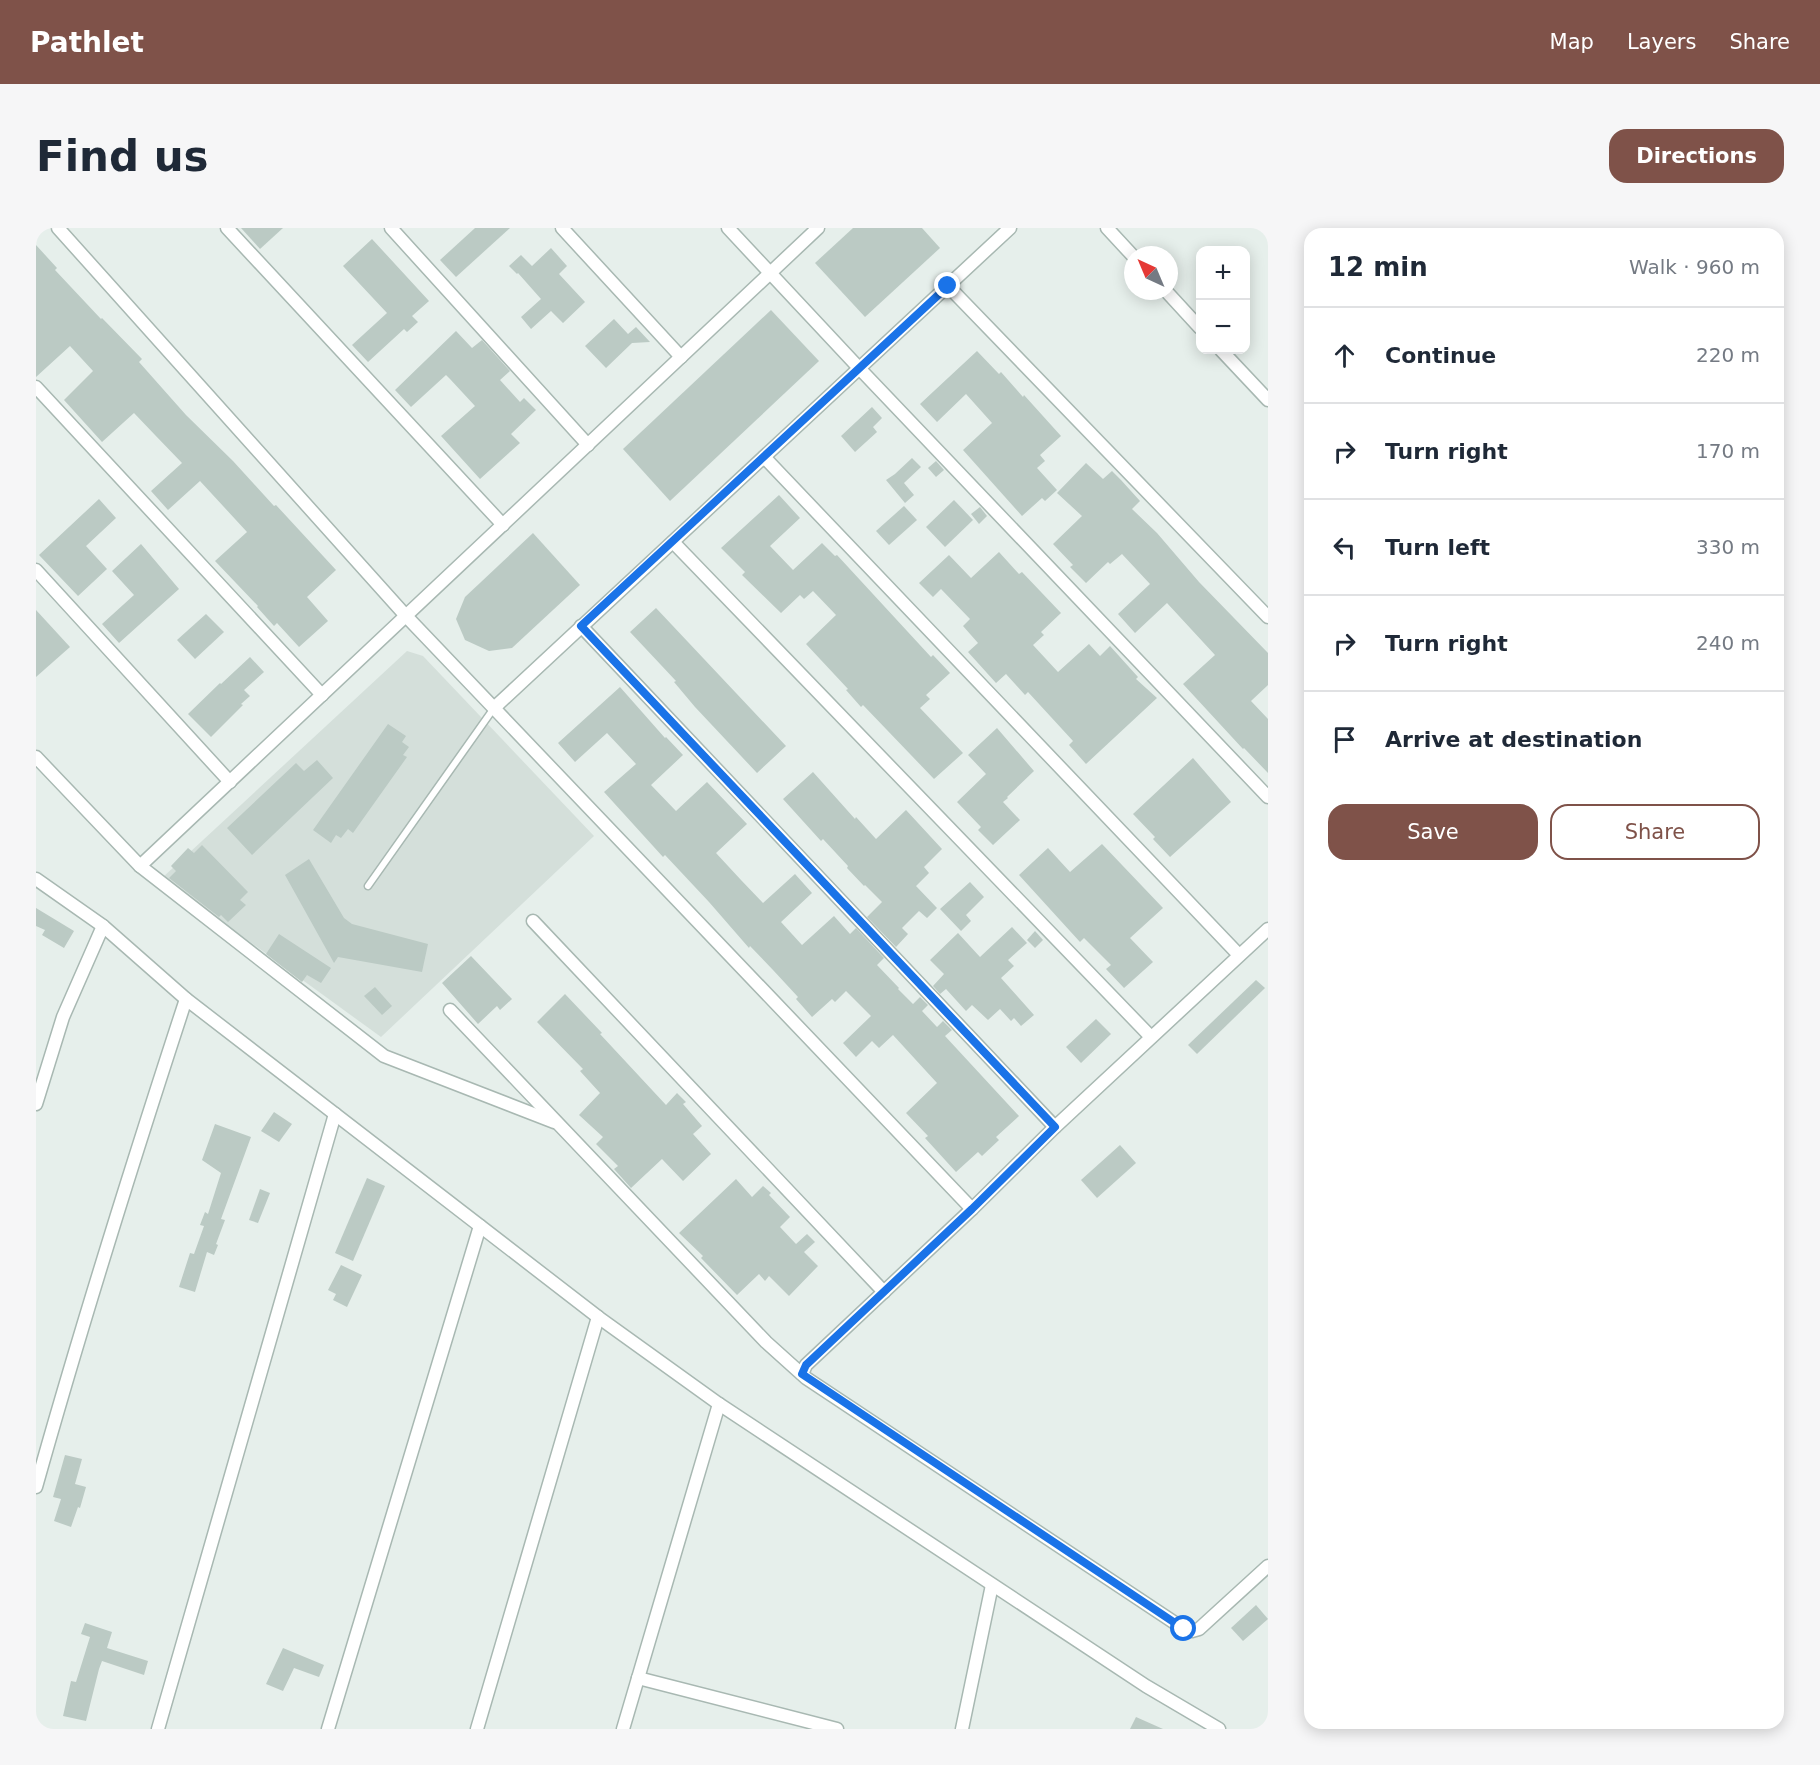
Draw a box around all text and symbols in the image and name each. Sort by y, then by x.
text: Pathlet [30,26,144,59]
text: Map [1550,30,1594,54]
text: Layers [1627,30,1696,54]
text: Share [1729,30,1790,54]
button: Directions [1609,129,1784,183]
text: Find us [36,132,209,181]
north arrow [1124,246,1178,300]
map controls [1196,246,1250,354]
button: + [1196,246,1250,300]
text: 12 min [1328,252,1428,282]
text: Walk · 960 m [1629,255,1760,279]
route end [934,272,960,298]
button: − [1196,300,1250,354]
icon: ahead [1328,339,1361,372]
text: Continue [1385,343,1496,368]
text: 220 m [1696,343,1760,367]
icon: right [1328,435,1361,468]
text: Turn right [1385,439,1508,464]
text: 170 m [1696,439,1760,463]
icon: left [1328,531,1361,564]
text: Turn left [1385,535,1490,560]
text: 330 m [1696,535,1760,559]
icon: right [1328,627,1361,660]
text: Turn right [1385,631,1508,656]
text: 240 m [1696,631,1760,655]
icon: arrive [1328,723,1361,756]
text: Arrive at destination [1385,727,1642,752]
button: Save [1328,804,1538,860]
button: Share [1550,804,1760,860]
route start [1170,1615,1196,1641]

